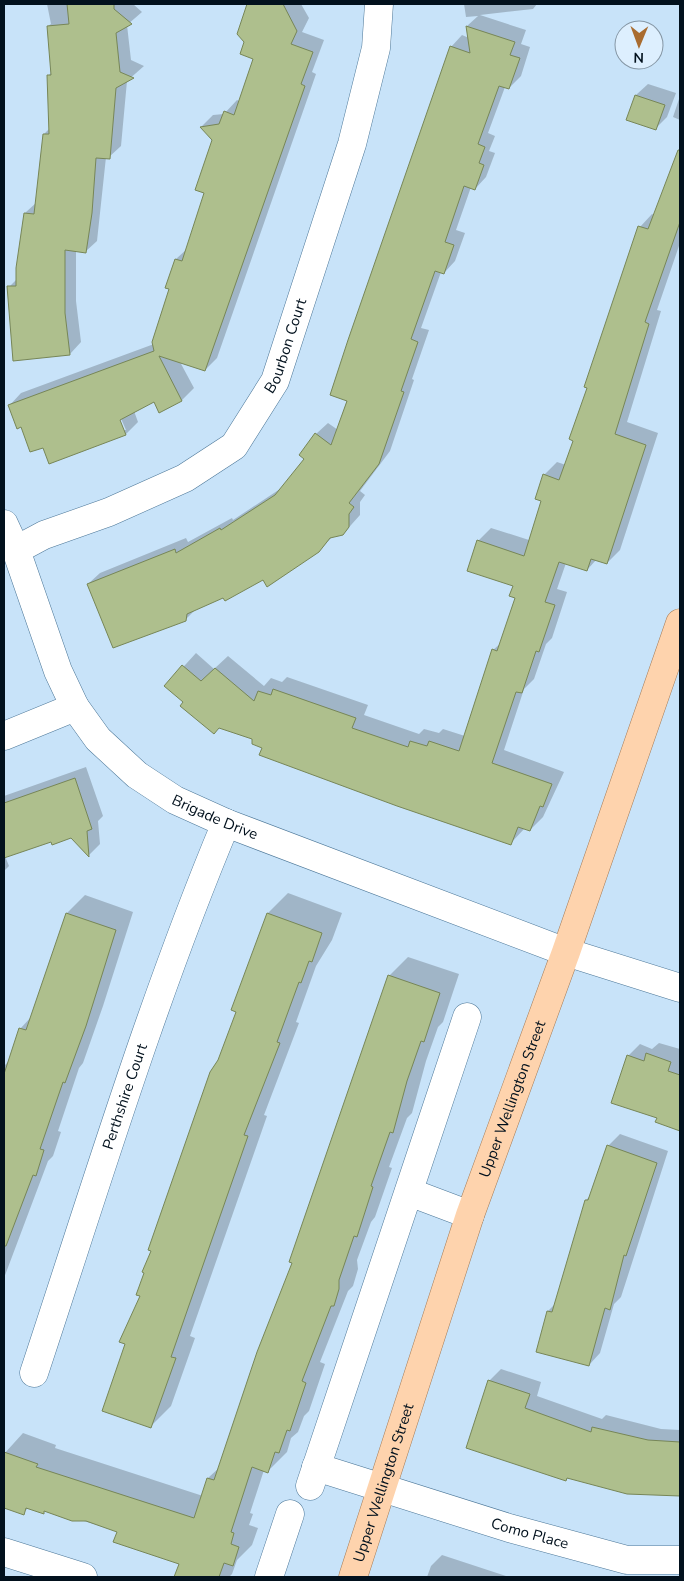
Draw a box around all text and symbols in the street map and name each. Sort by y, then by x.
north arrow [614,20,664,70]
text: N [633,48,644,67]
street label: Bourbon Court [260,295,311,397]
street label: Brigade Drive [169,790,261,844]
street label: Upper Wellington Street [475,1017,550,1180]
street label: Perthshire Court [98,1040,152,1152]
street label: Upper Wellington Street [348,1400,419,1565]
street label: Como Place [489,1513,571,1554]

